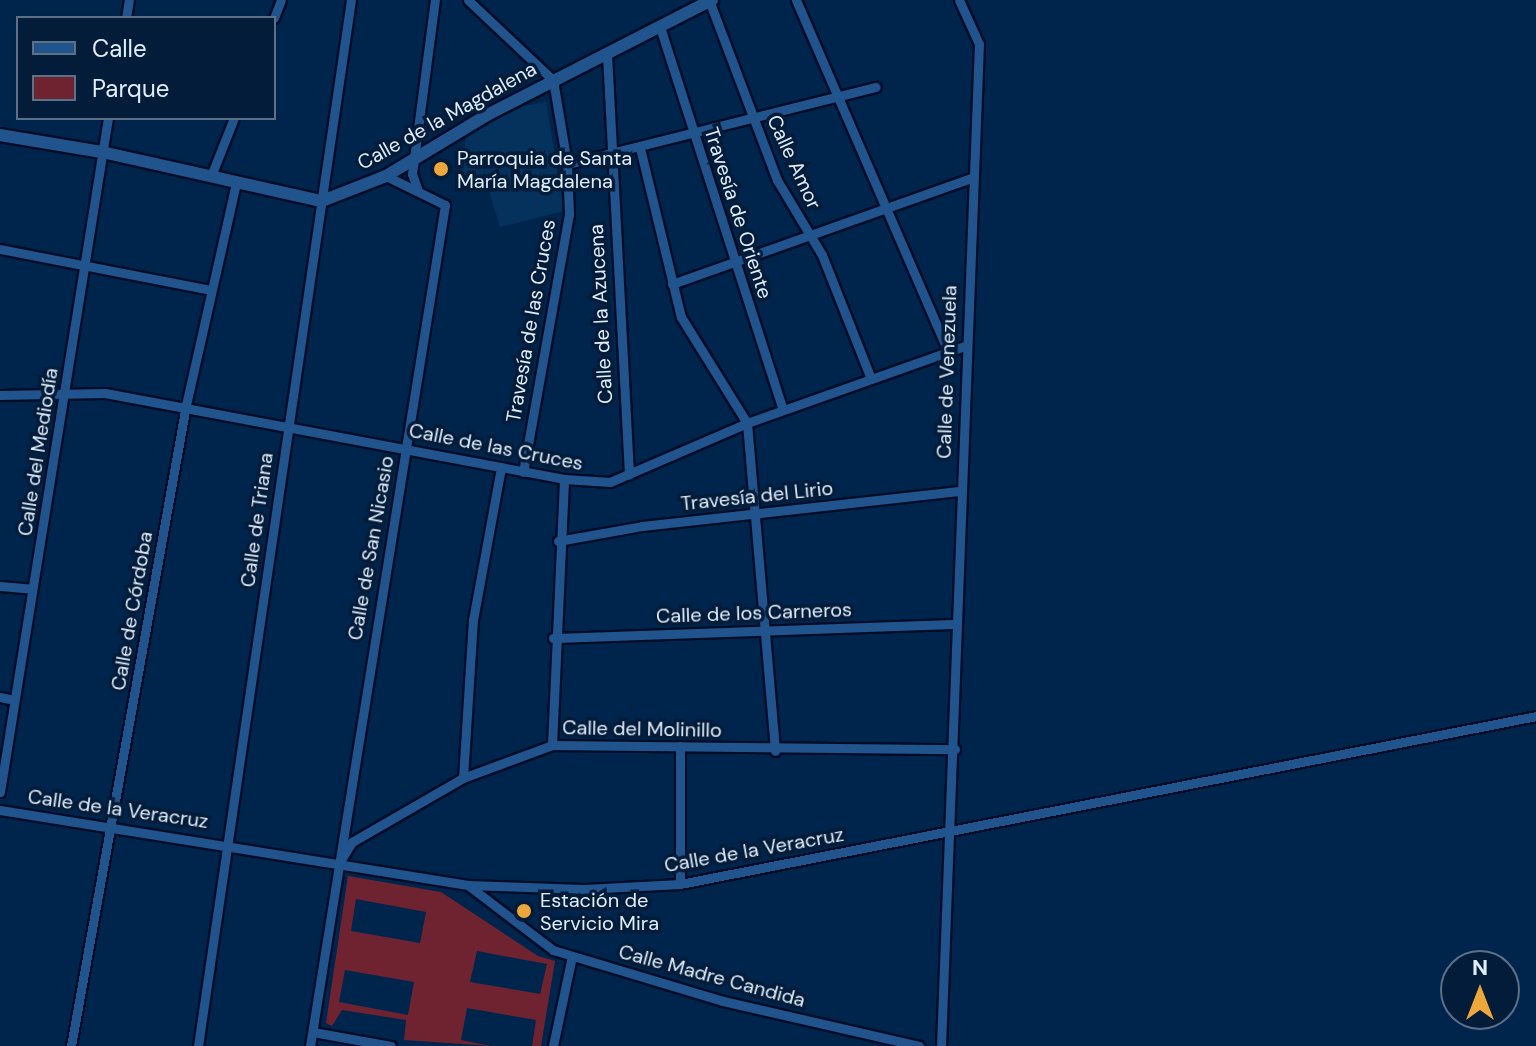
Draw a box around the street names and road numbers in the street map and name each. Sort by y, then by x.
street label: Calle de la Magdalena [353,57,541,175]
street label: Calle Amor [762,111,826,213]
street label: Travesía de Oriente [699,124,777,302]
street label: Travesía de las Cruces [501,217,561,425]
street label: Calle de la Azucena [584,224,618,404]
street label: Calle de Venezuela [932,285,962,459]
street label: Calle del Mediodía [13,366,63,538]
street label: Calle de las Cruces [407,418,585,476]
street label: Calle de Triana [236,451,278,589]
street label: Calle de San Nicasio [343,454,399,642]
street label: Travesía del Lirio [680,476,834,516]
street label: Calle de Córdoba [106,530,158,692]
street label: Calle de los Carneros [656,598,852,628]
street label: Calle del Molinillo [562,716,722,742]
street label: Calle de la Veracruz [26,784,210,834]
street label: Calle de la Veracruz [662,822,846,878]
street label: Calle Madre Candida [616,940,808,1012]

